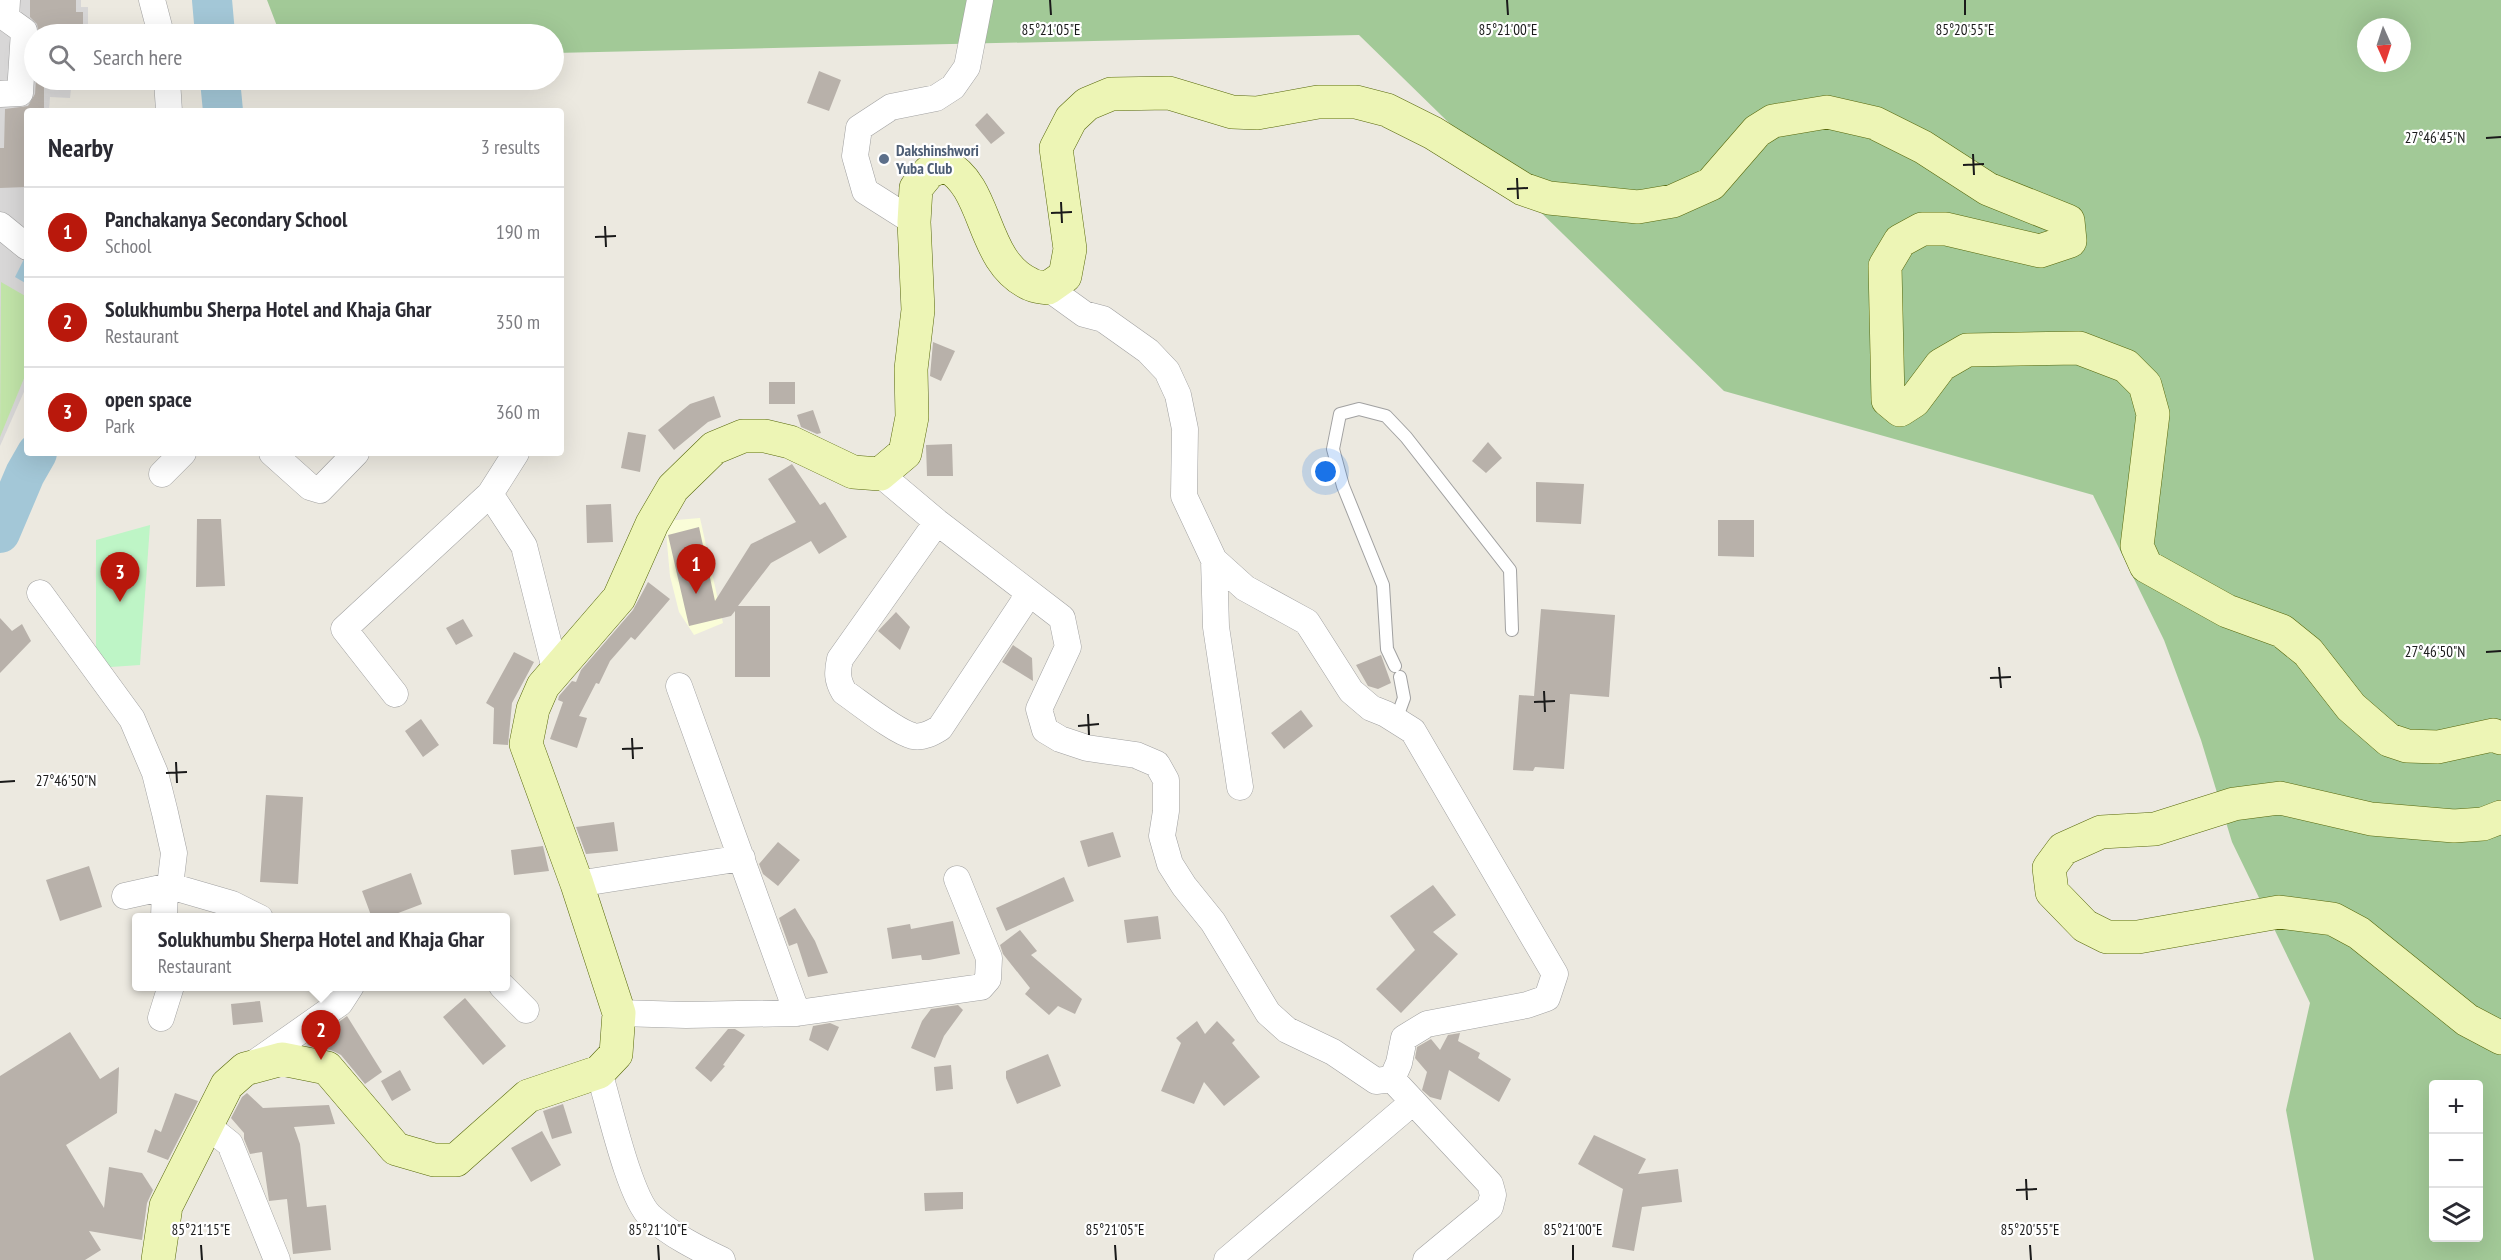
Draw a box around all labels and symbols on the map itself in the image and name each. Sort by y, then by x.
north arrow [2357,18,2411,72]
text: 85°21'05"E [1021,20,1081,39]
text: 85°21'00"E [1478,20,1538,39]
text: 85°20'55"E [1935,20,1995,39]
text: 27°46'45"N [2405,128,2465,147]
place label: Dakshinshwori Yuba Club [895,140,979,178]
marker: Dakshinshwori Yuba Club [877,152,891,166]
your location [1311,457,1340,486]
pin: 1 [676,544,716,594]
pin: 3 [100,552,140,602]
text: 27°46'50"N [2405,642,2465,661]
text: 27°46'50"N [36,771,96,790]
pin: 2 [302,1010,340,1060]
text: 85°21'15"E [171,1220,231,1239]
text: 85°21'10"E [628,1220,688,1239]
text: 85°21'05"E [1085,1220,1145,1239]
text: 85°21'00"E [1543,1220,1603,1239]
text: 85°20'55"E [2000,1220,2060,1239]

